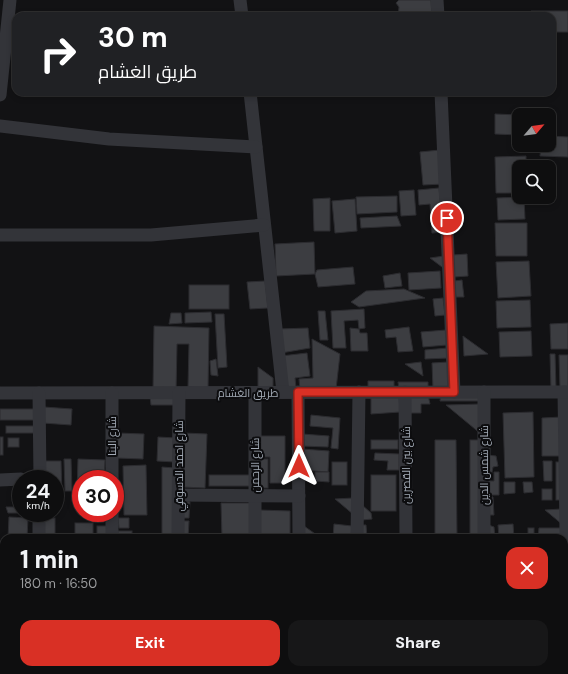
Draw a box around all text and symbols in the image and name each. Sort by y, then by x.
text: 30 m [98,19,168,56]
icon: right [32,28,84,80]
text: طريق الغشام [98,60,197,84]
north arrow [512,108,556,152]
map controls [512,108,556,204]
button: search [512,160,556,204]
pin [430,201,464,235]
icon: arrive [436,207,458,229]
street label: طريق الغشام [218,386,278,401]
street label: شارع البنا [105,416,120,456]
street label: شارع احمد الدسوقي [172,420,188,512]
street label: شارع شمس الدين [477,425,492,505]
street label: شارع بين القصرين [399,426,414,504]
street label: شارع الرحمن [248,438,263,492]
position arrow [278,445,320,487]
speed limit sign: 30 [72,470,124,522]
text: 24 [26,478,50,504]
text: km/h [26,499,50,512]
text: 1 min [20,544,79,575]
button: close [506,547,548,589]
text: 180 m · 16:50 [20,575,97,592]
button: Exit [20,620,280,666]
button: Share [288,620,548,666]

